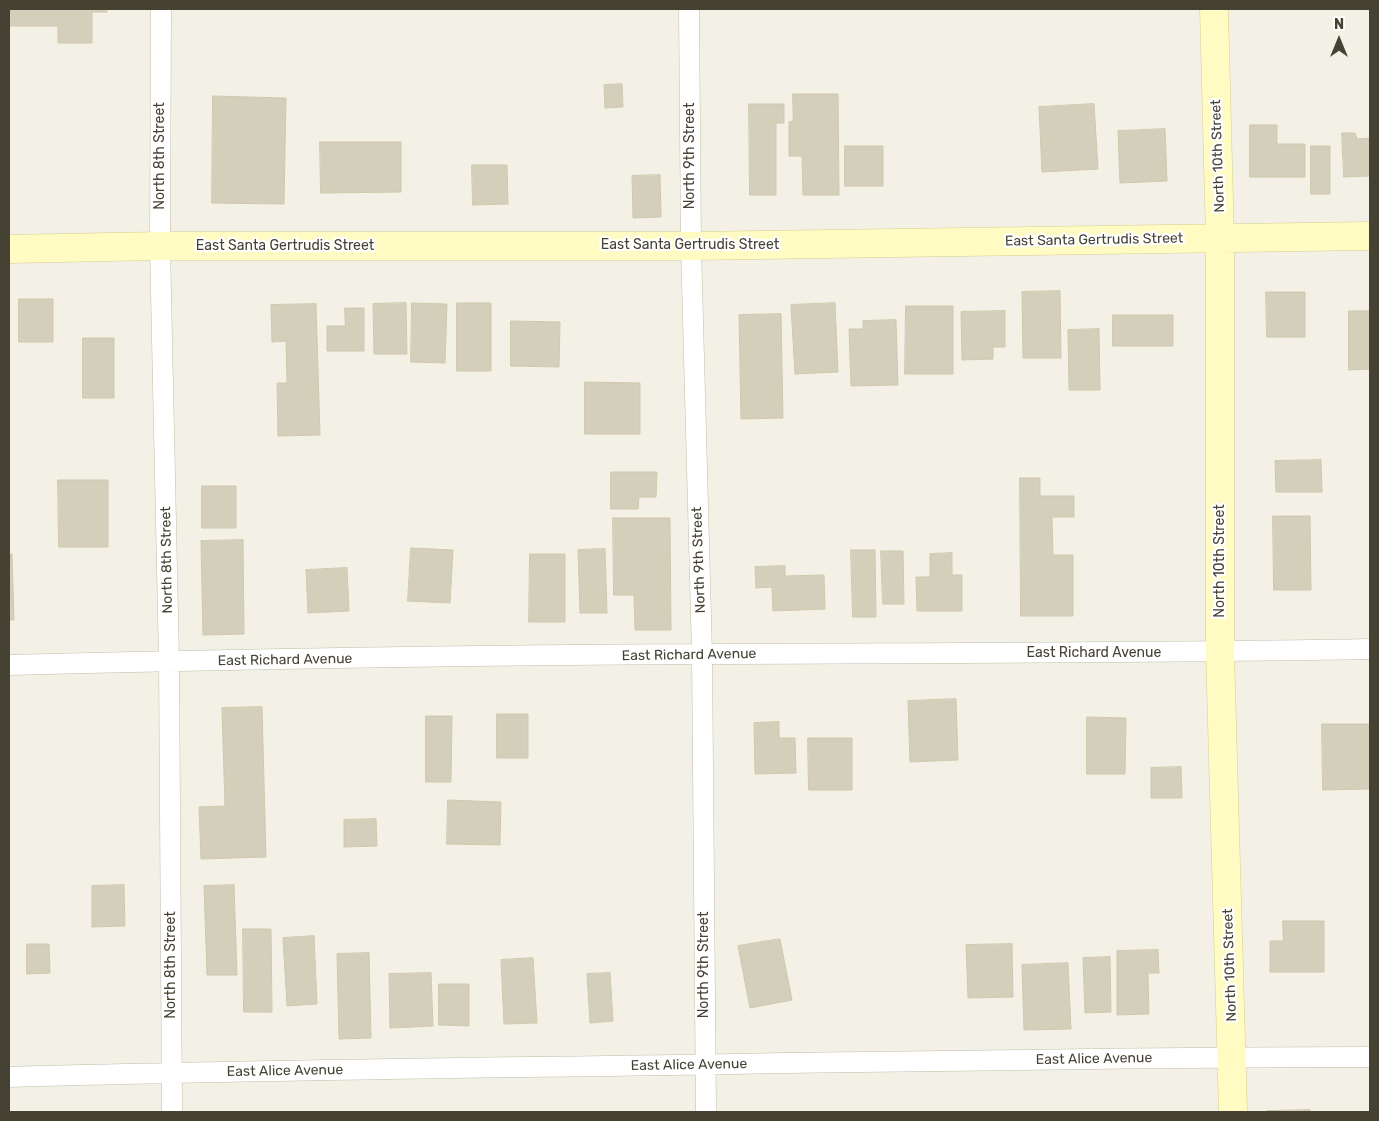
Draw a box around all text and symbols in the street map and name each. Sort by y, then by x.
north arrow [1314,15,1364,65]
text: N [1334,16,1344,33]
street label: North 10th Street [1208,99,1228,213]
street label: North 8th Street [152,102,168,210]
street label: North 9th Street [682,103,698,209]
street label: East Santa Gertrudis Street [1005,230,1183,250]
street label: East Santa Gertrudis Street [601,237,779,253]
street label: East Santa Gertrudis Street [196,238,374,254]
street label: North 10th Street [1212,504,1228,618]
street label: North 8th Street [158,506,176,614]
street label: North 9th Street [689,506,709,614]
street label: East Richard Avenue [621,645,757,665]
street label: East Richard Avenue [1027,645,1161,661]
street label: East Richard Avenue [217,650,353,670]
street label: North 10th Street [1220,908,1240,1022]
street label: North 8th Street [163,911,179,1019]
street label: North 9th Street [696,912,712,1018]
street label: East Alice Avenue [1036,1050,1152,1068]
street label: East Alice Avenue [631,1056,747,1074]
street label: East Alice Avenue [227,1062,343,1080]

